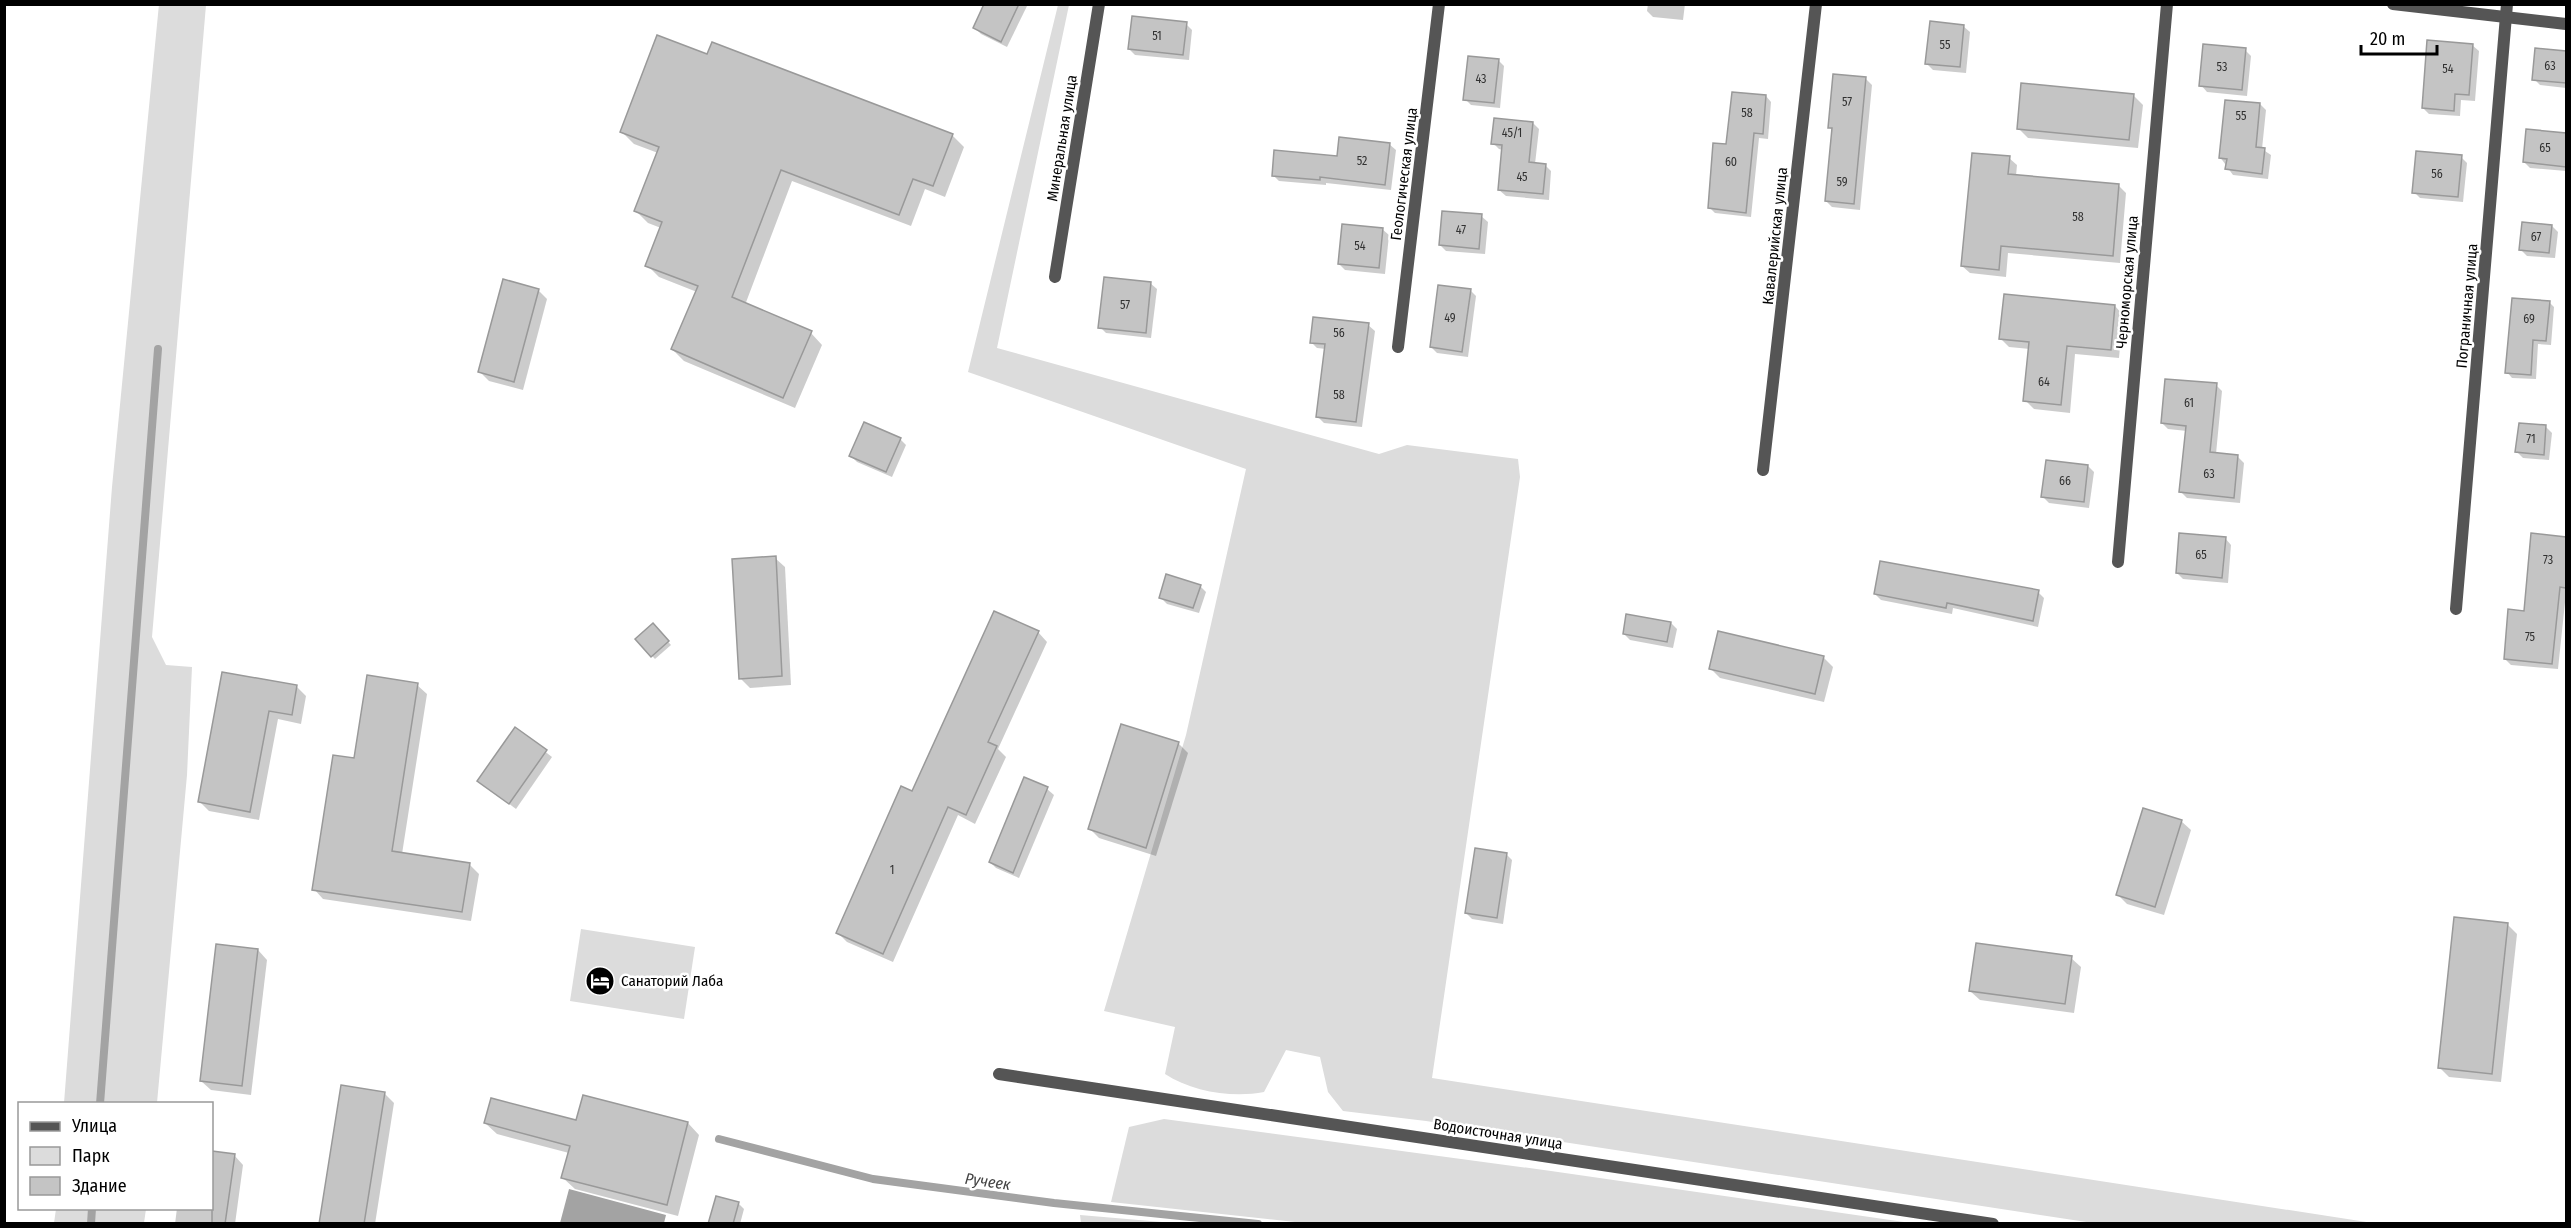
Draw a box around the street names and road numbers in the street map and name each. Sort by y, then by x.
street label: Минеральная улица [1043,73,1081,203]
street label: Геологическая улица [1387,106,1421,242]
street label: Кавалерийская улица [1759,166,1791,306]
street label: Черноморская улица [2112,215,2142,349]
street label: Пограничная улица [2453,243,2481,369]
street label: Водоисточная улица [1432,1115,1564,1153]

